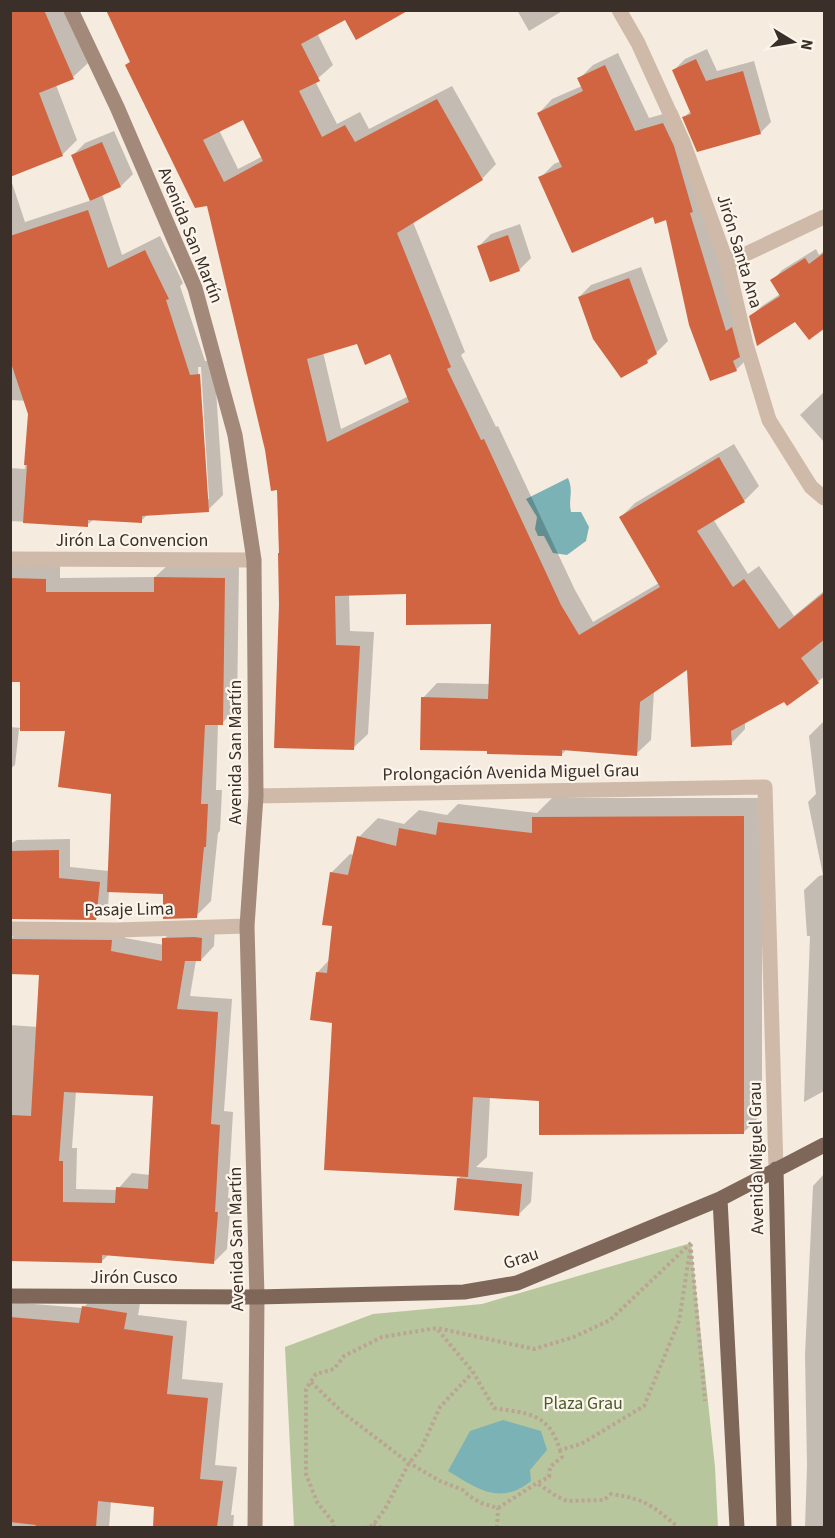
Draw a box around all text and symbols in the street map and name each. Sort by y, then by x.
north arrow [763,12,823,72]
text: N [795,37,819,52]
street label: Avenida San Martín [152,163,229,307]
street label: Jirón Santa Ana [710,191,769,311]
street label: Jirón La Convencion [56,528,208,553]
street label: Avenida San Martín [223,680,248,824]
street label: Prolongación Avenida Miguel Grau [382,758,640,787]
street label: Pasaje Lima [84,896,174,923]
street label: Avenida Miguel Grau [743,1081,770,1235]
street label: Avenida San Martín [223,1166,250,1312]
street label: Grau [500,1241,542,1276]
street label: Jirón Cusco [90,1265,178,1290]
park label: Plaza Grau [543,1391,623,1416]

